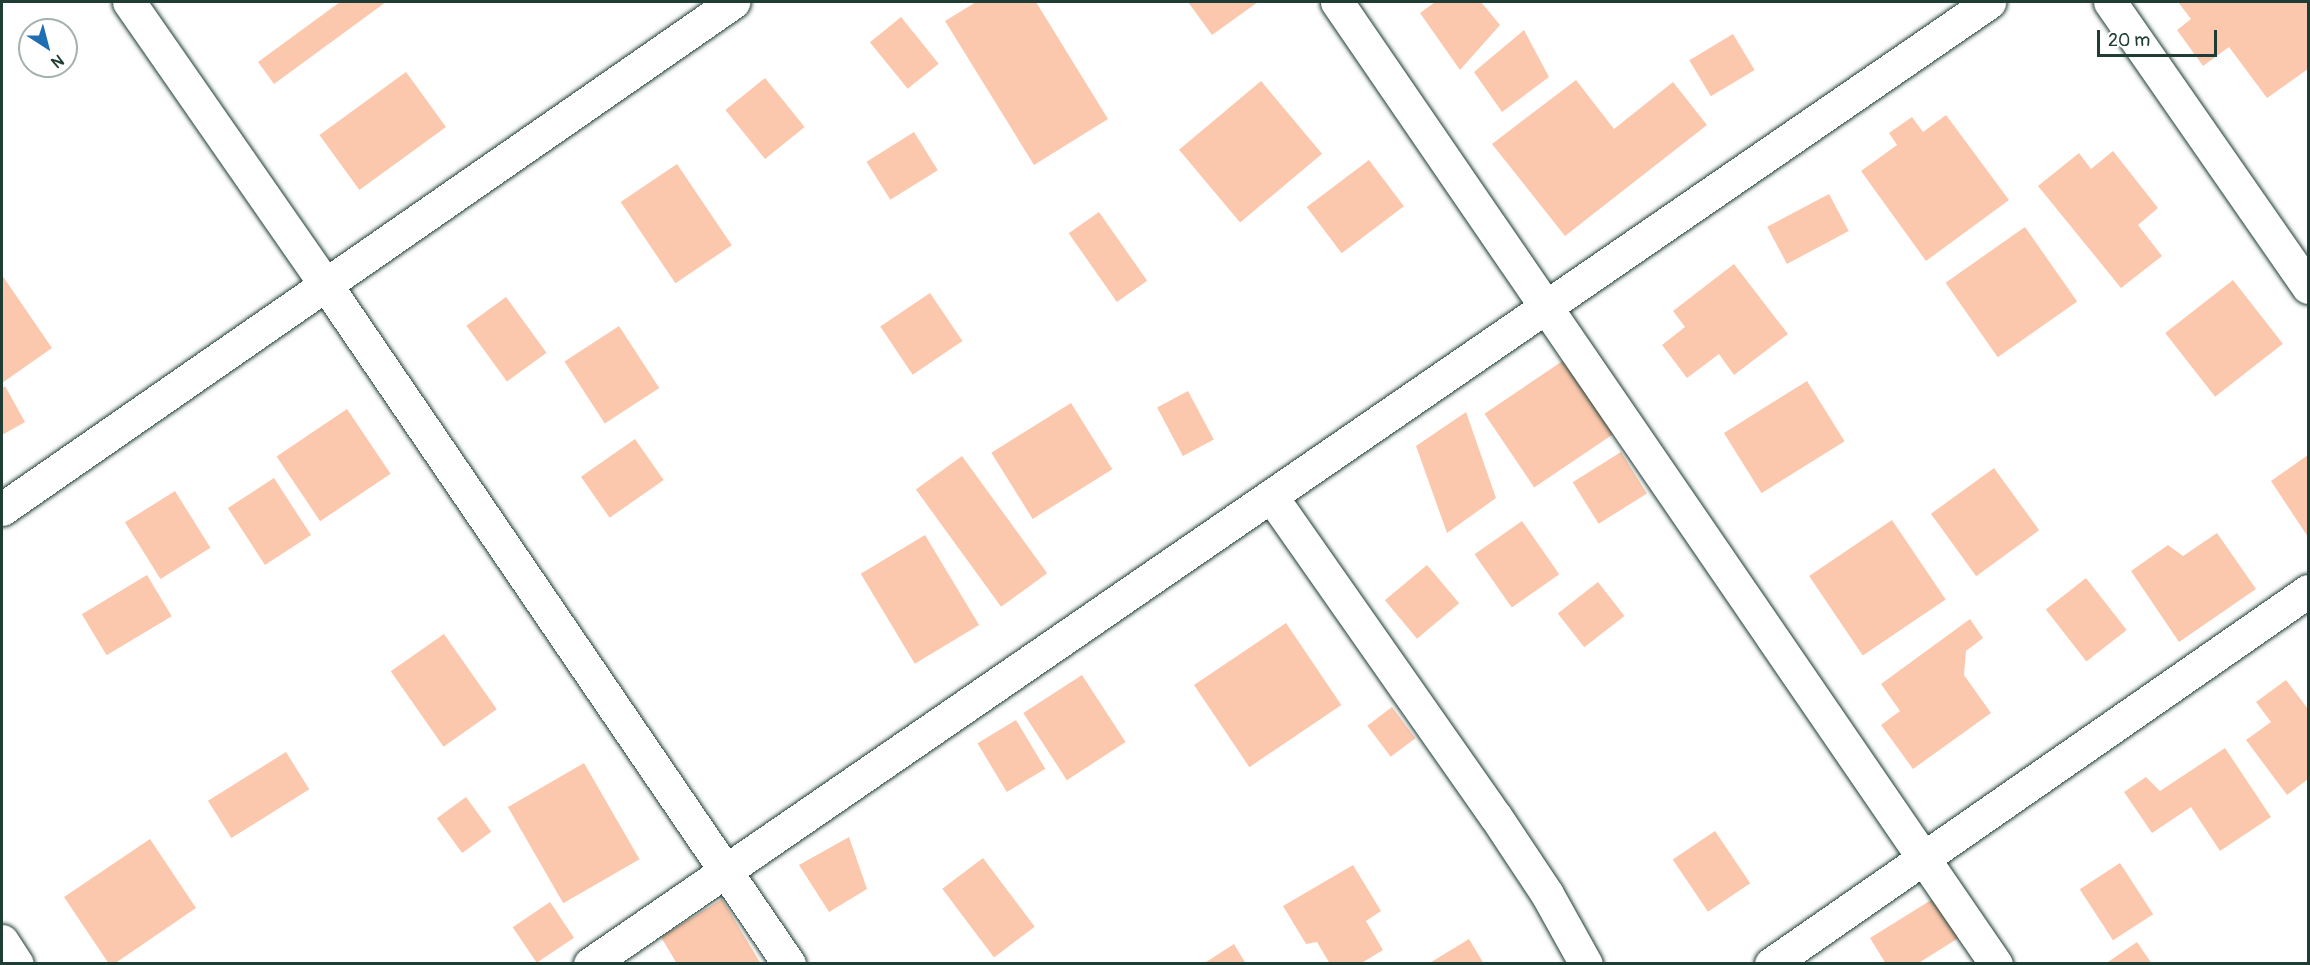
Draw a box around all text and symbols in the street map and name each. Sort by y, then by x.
north arrow [18,18,78,78]
scale bar [2100,18,2220,56]
text: 20 m [2108,29,2150,52]
text: N [47,50,68,72]

